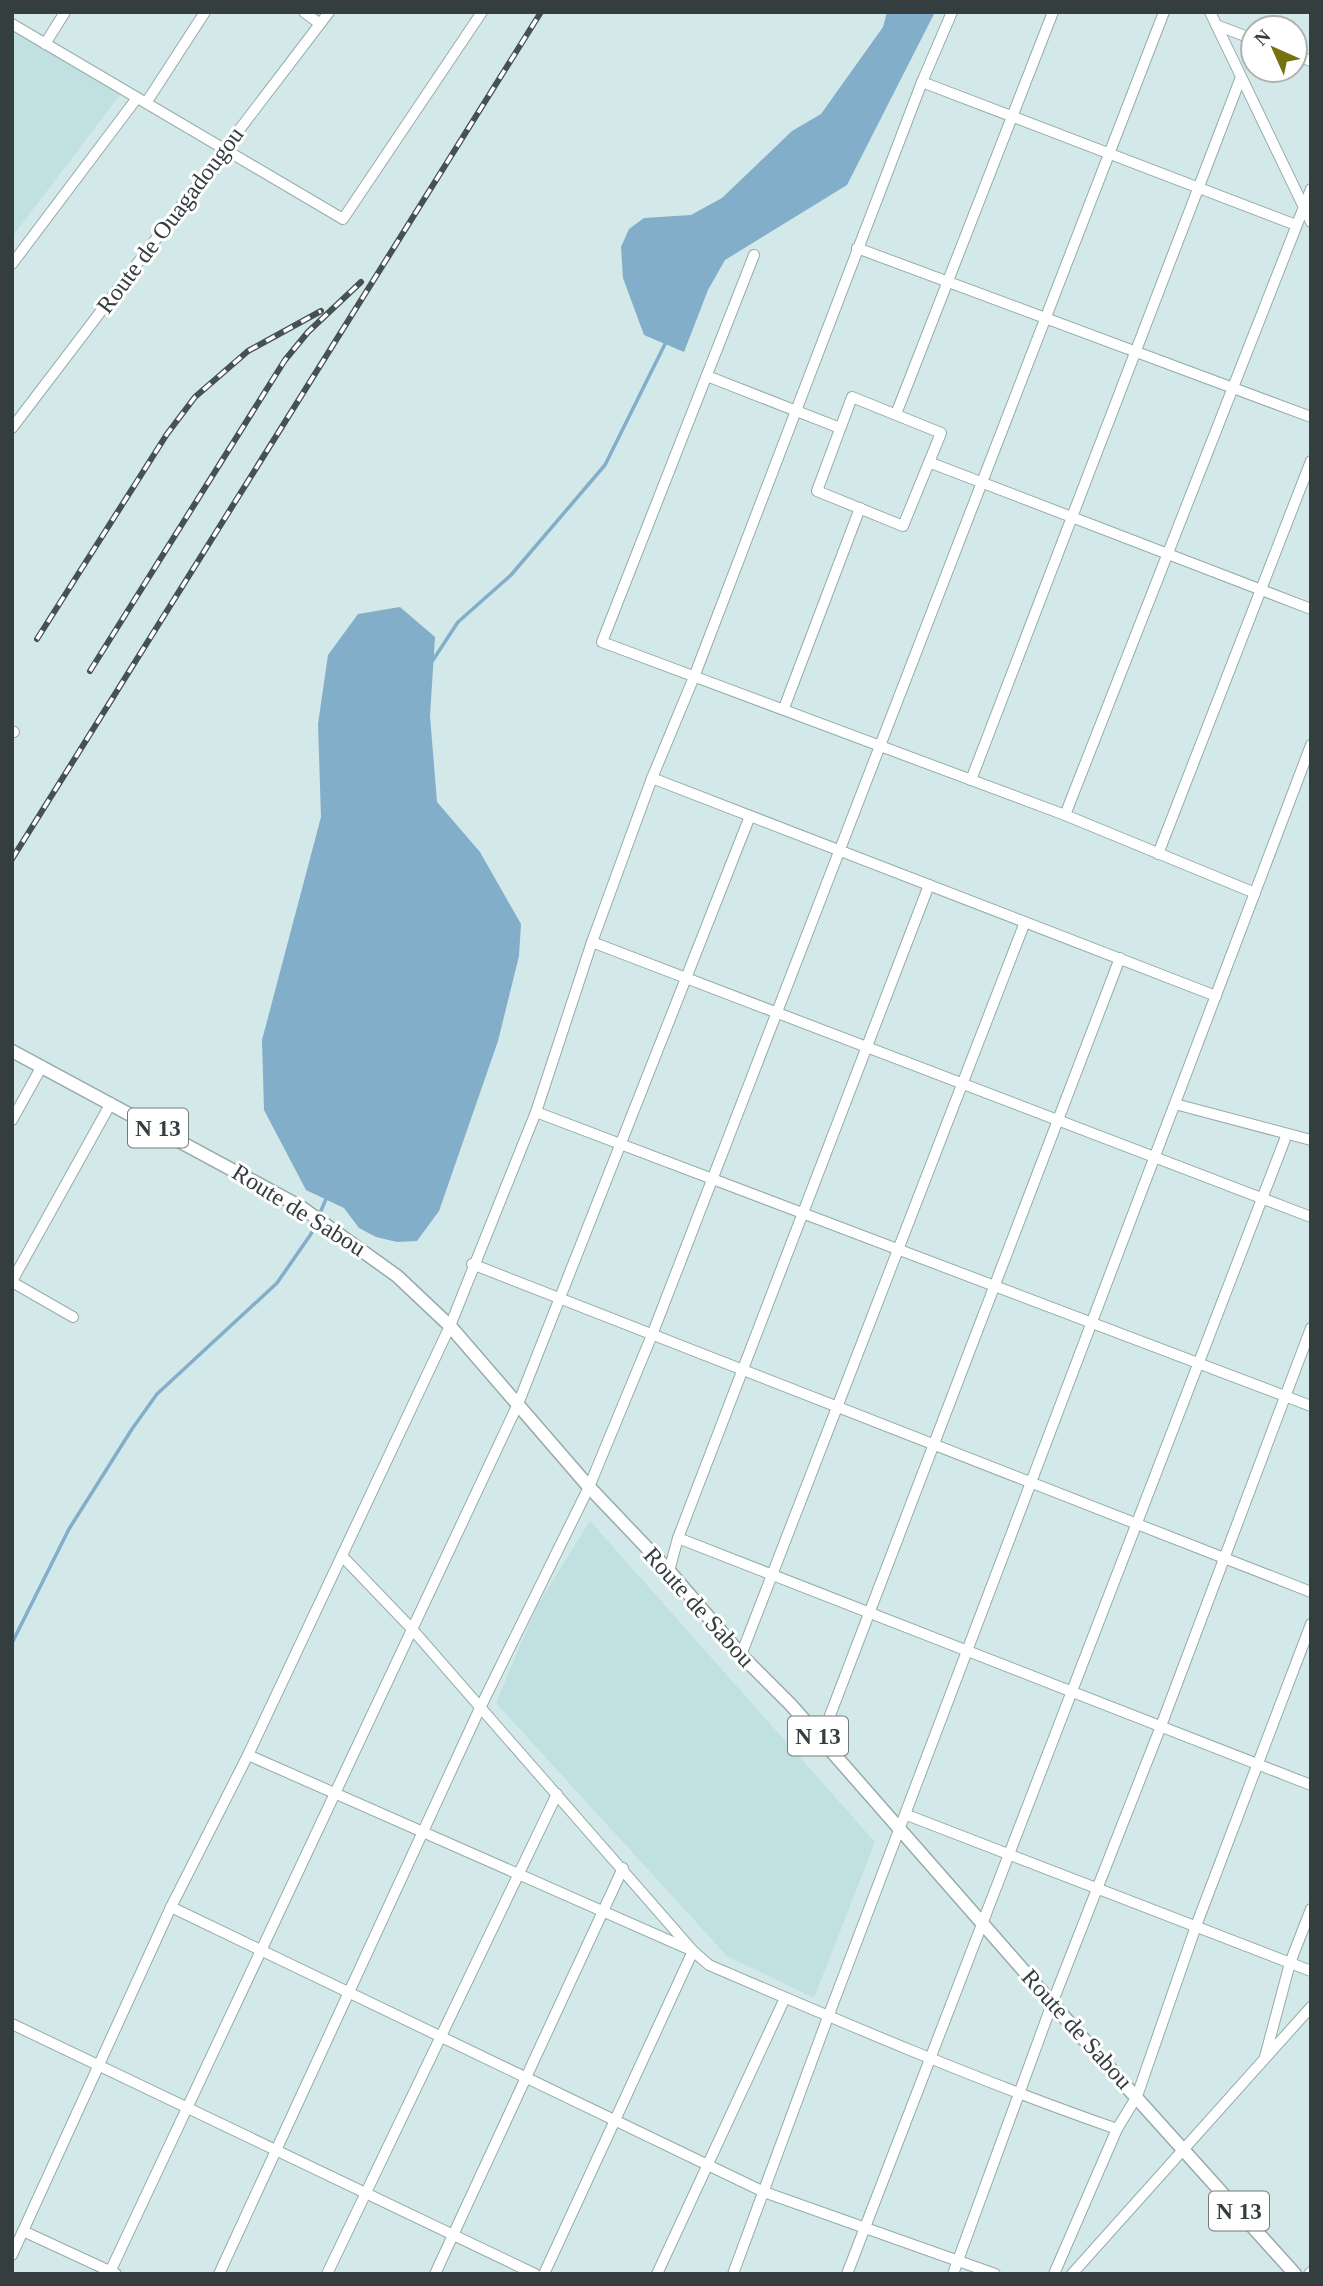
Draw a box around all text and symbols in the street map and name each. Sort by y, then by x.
north arrow [1239,14,1309,84]
text: N [1250,25,1275,50]
street label: Route de Ouagadougou [91,122,249,318]
road number: N 13 [128,1108,188,1148]
street label: Route de Sabou [228,1159,370,1261]
street label: Route de Sabou [638,1542,760,1672]
road number: N 13 [788,1716,848,1756]
street label: Route de Sabou [1016,1964,1138,2094]
road number: N 13 [1209,2192,1269,2230]

